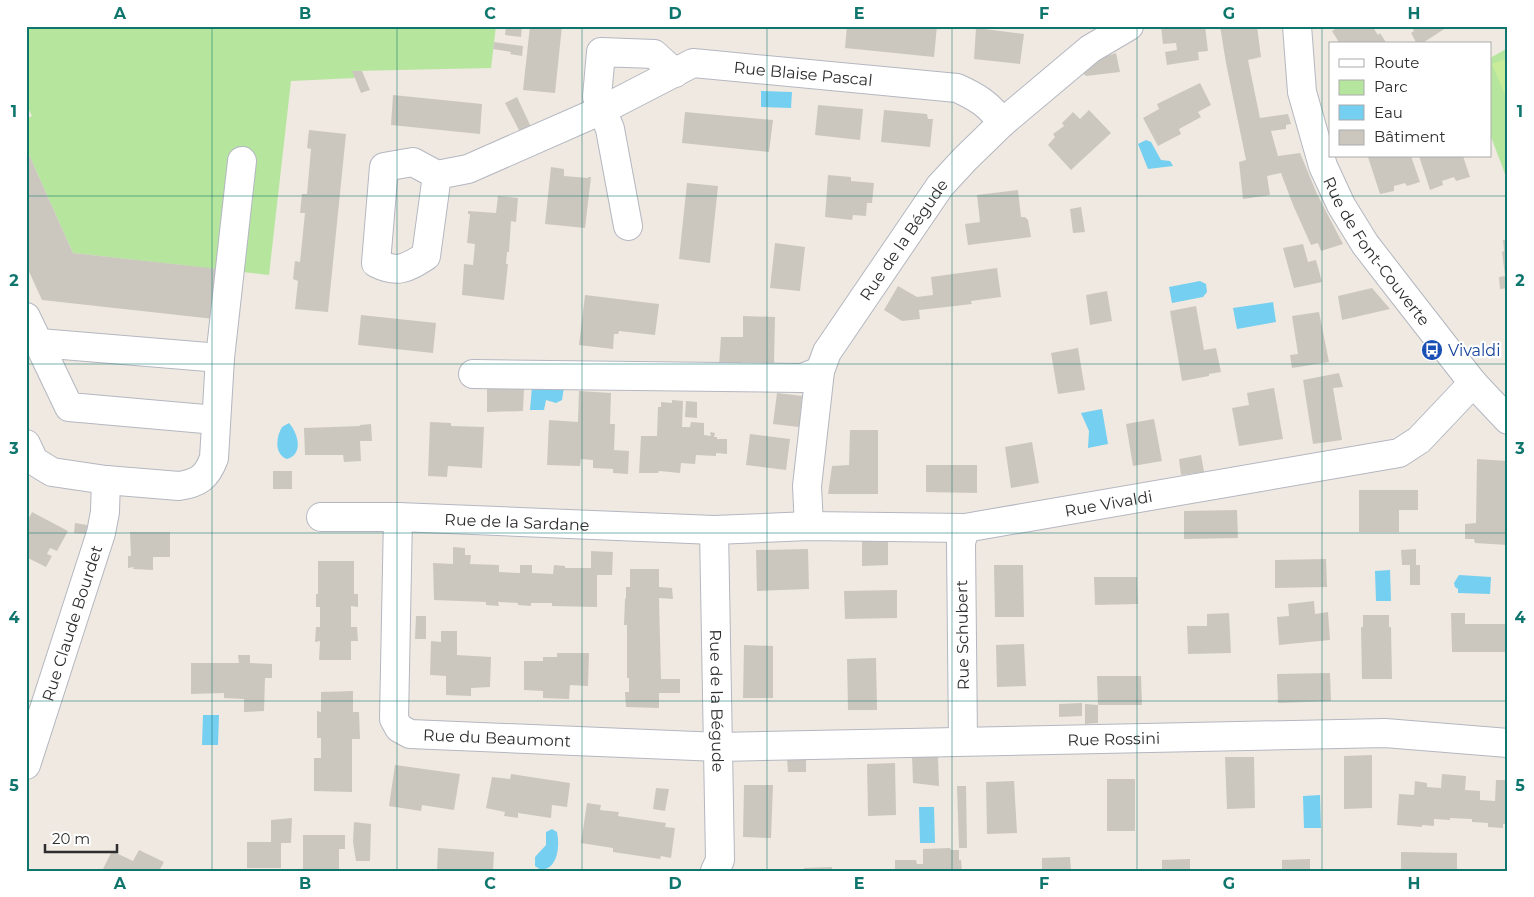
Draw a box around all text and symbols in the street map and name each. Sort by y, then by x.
text: A [113,4,127,23]
text: B [299,4,311,23]
text: C [484,4,496,23]
text: D [668,4,682,23]
text: E [854,4,864,23]
text: F [1039,4,1049,23]
text: G [1223,4,1235,23]
text: H [1408,4,1420,23]
legend [1329,42,1492,158]
text: Route [1374,53,1419,72]
street label: Rue Blaise Pascal [733,58,873,90]
text: Parc [1374,77,1408,96]
text: 1 [11,102,17,121]
text: 1 [1517,102,1523,121]
text: Eau [1374,103,1403,122]
text: Bâtiment [1374,127,1446,146]
street label: Rue de Font-Couverte [1319,174,1434,330]
street label: Rue de la Bégude [856,175,952,304]
text: 2 [9,271,19,290]
text: 2 [1515,271,1525,290]
bus stop icon: Vivaldi [1420,338,1444,362]
place label: Vivaldi [1448,341,1500,360]
text: 3 [8,439,19,458]
text: 3 [1514,439,1525,458]
street label: Rue Vivaldi [1063,487,1154,521]
street label: Rue de la Sardane [444,510,590,535]
street label: Rue Claude Bourdet [38,542,107,704]
street label: Rue Schubert [952,579,973,690]
text: 4 [8,608,20,627]
text: 4 [1514,608,1526,627]
street label: Rue de la Bégude [706,629,727,773]
street label: Rue du Beaumont [423,726,572,751]
street label: Rue Rossini [1067,729,1160,750]
text: 5 [9,776,19,795]
text: 5 [1515,776,1525,795]
scale bar [45,822,118,854]
text: 20 m [52,829,90,848]
text: A [113,874,127,893]
text: B [299,874,311,893]
text: C [484,874,496,893]
text: D [668,874,682,893]
text: E [854,874,864,893]
text: F [1039,874,1049,893]
text: G [1223,874,1235,893]
text: H [1408,874,1420,893]

